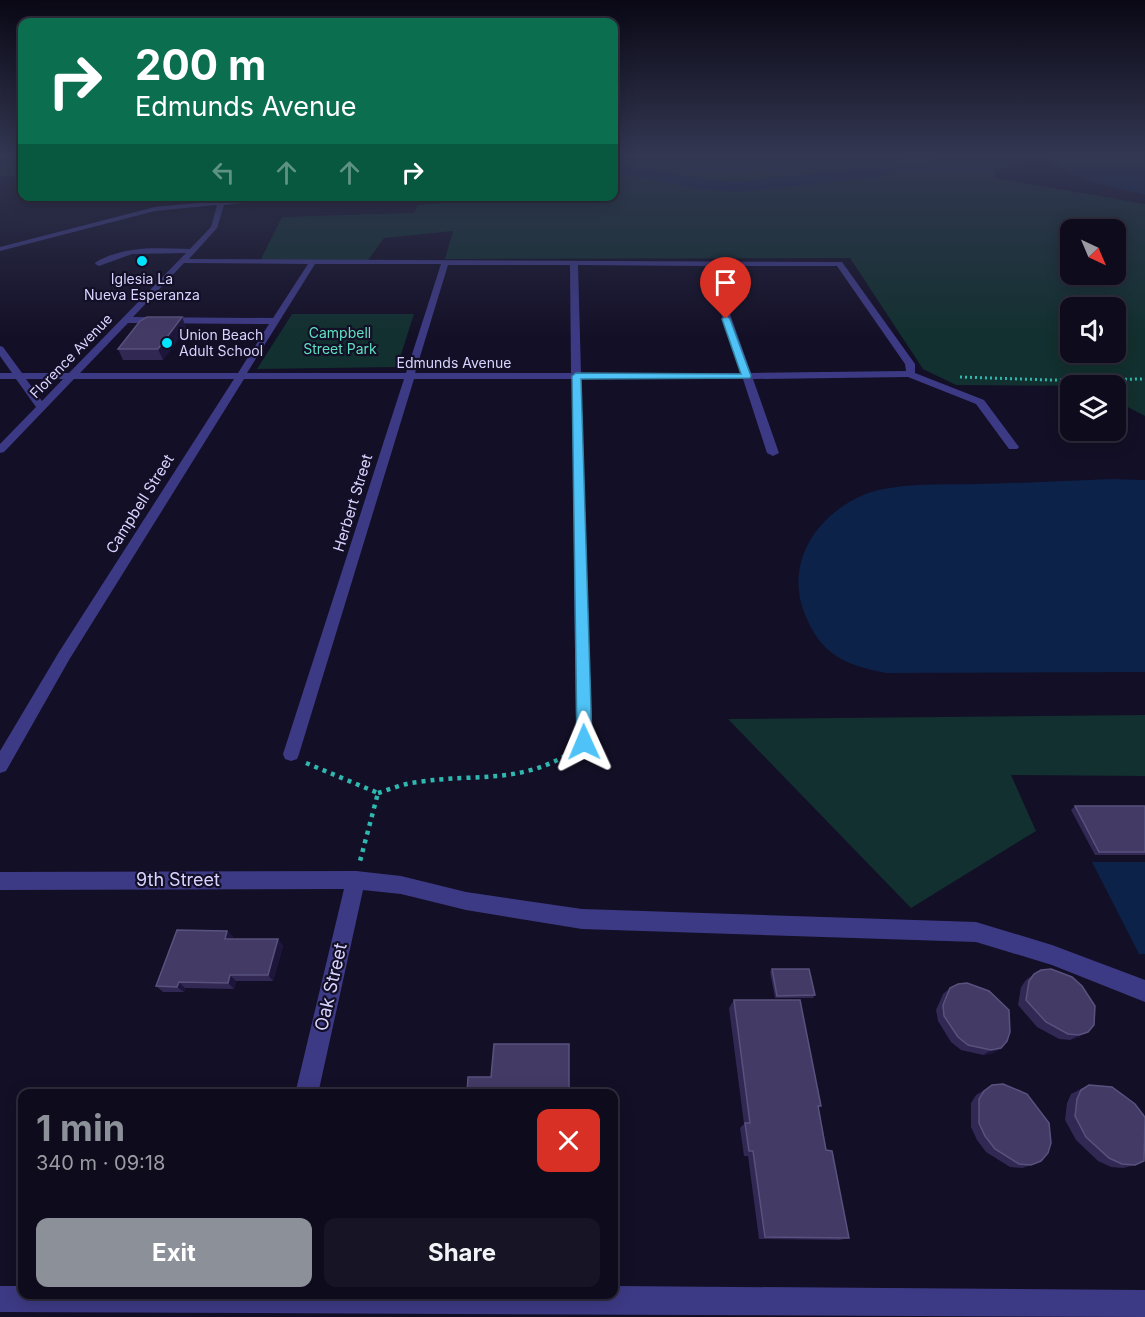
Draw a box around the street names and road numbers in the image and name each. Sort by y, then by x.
street label: Florence Avenue [26,310,115,401]
street label: Edmunds Avenue [397,354,511,371]
street label: Campbell Street [101,451,178,557]
street label: Herbert Street [329,452,376,554]
street label: 9th Street [136,869,220,890]
street label: Oak Street [310,941,351,1033]

